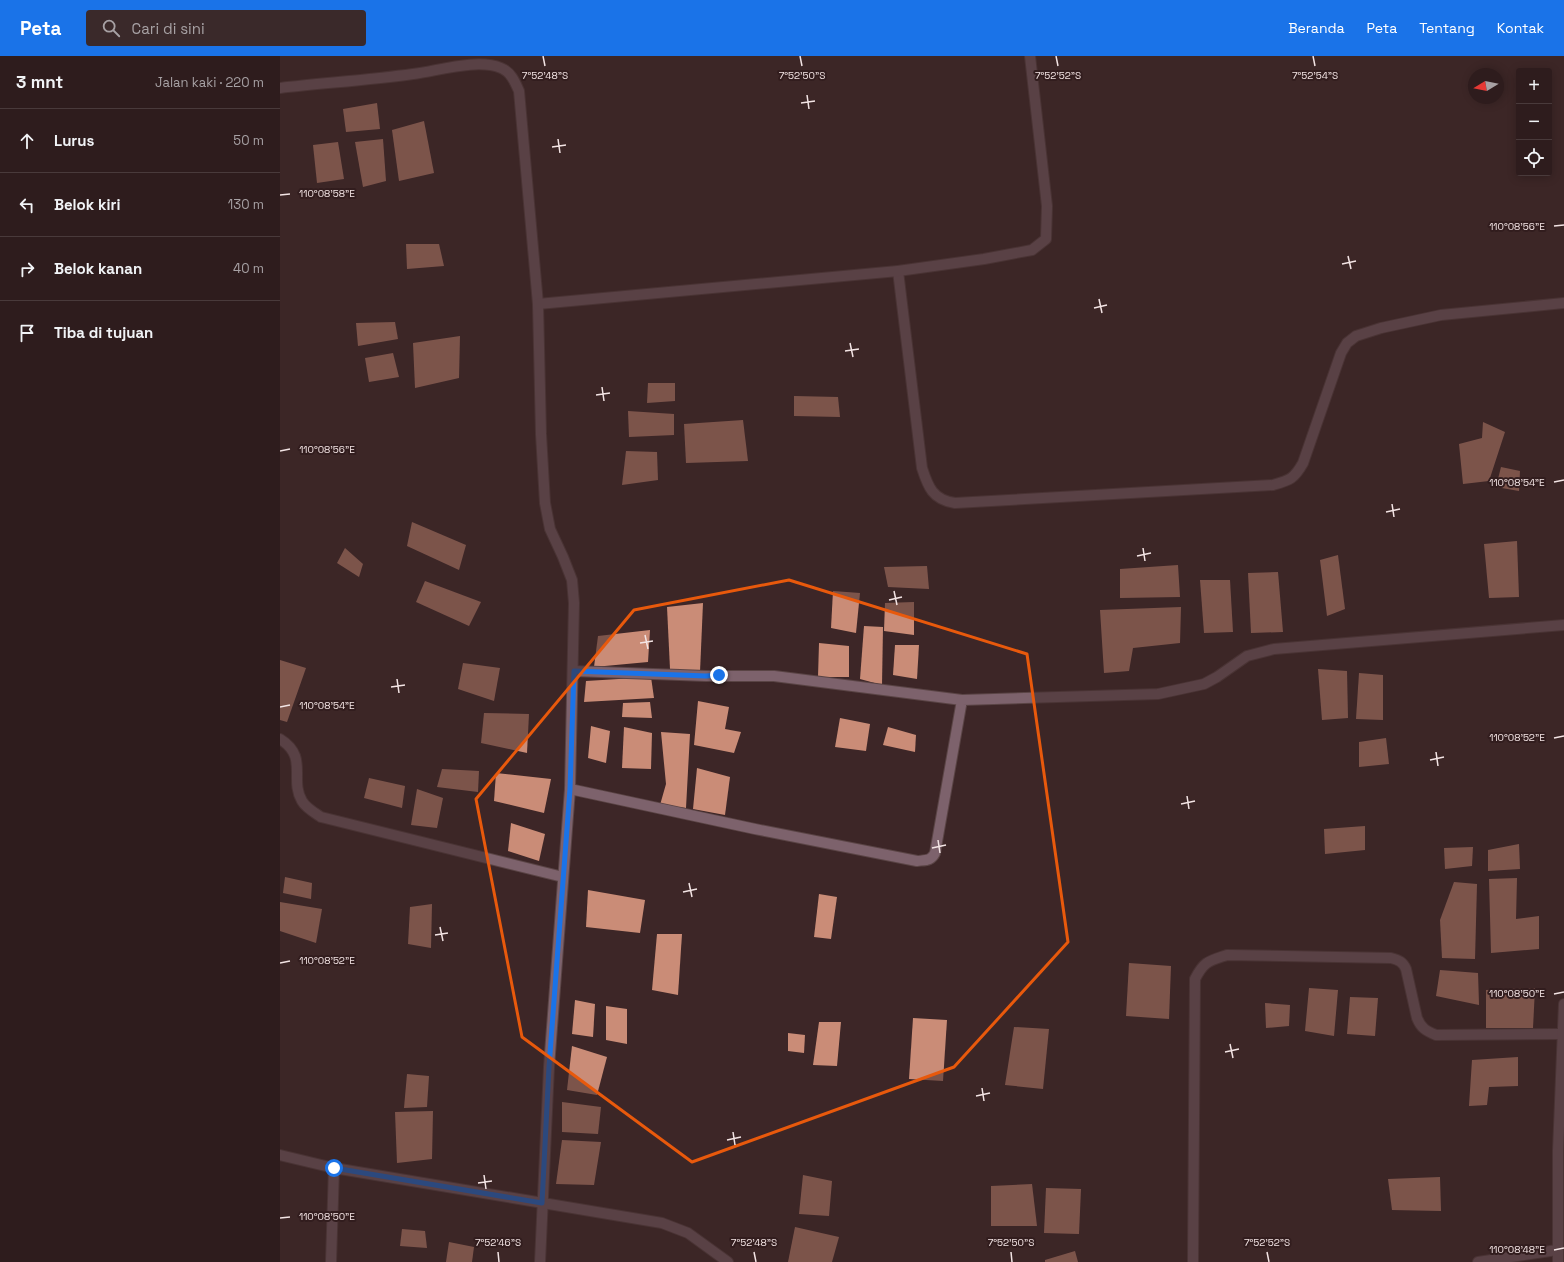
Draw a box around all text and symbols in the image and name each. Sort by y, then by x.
search box [86,10,366,46]
text: Peta [20,16,62,41]
icon: search [100,17,122,39]
text: Cari di sini [132,19,205,38]
text: Beranda [1288,19,1345,37]
text: Peta [1367,19,1397,37]
text: Tentang [1419,19,1475,37]
text: Kontak [1497,19,1544,37]
north arrow [1468,68,1504,104]
map controls [1516,68,1552,176]
button: + [1516,68,1552,104]
text: 7°52'48"S [522,69,568,82]
text: 7°52'50"S [779,69,825,82]
text: 7°52'52"S [1035,69,1081,82]
text: 7°52'54"S [1292,69,1338,82]
text: 3 mnt [16,71,63,93]
text: Jalan kaki · 220 m [155,74,264,91]
button: − [1516,104,1552,140]
icon: ahead [16,130,38,152]
text: Lurus [54,131,94,150]
text: 50 m [233,132,264,149]
button: locate [1516,140,1552,176]
text: 110°08'58"E [299,187,355,200]
icon: left [16,194,38,216]
text: Belok kiri [54,195,120,214]
text: 130 m [228,196,264,213]
text: 110°08'56"E [1489,220,1545,233]
icon: right [16,258,38,280]
text: Belok kanan [54,259,142,278]
text: 40 m [233,260,264,277]
icon: arrive [16,322,38,344]
text: Tiba di tujuan [54,323,153,342]
text: 110°08'56"E [299,443,355,456]
text: 110°08'54"E [1489,476,1545,489]
route end [710,666,728,684]
text: 110°08'54"E [299,699,355,712]
text: 110°08'52"E [1489,731,1545,744]
text: 110°08'52"E [299,954,355,967]
text: 110°08'50"E [1489,987,1545,1000]
route start [325,1159,343,1177]
text: 110°08'50"E [299,1210,355,1223]
text: 7°52'46"S [475,1236,521,1249]
text: 7°52'48"S [731,1236,777,1249]
text: 7°52'50"S [988,1236,1034,1249]
text: 7°52'52"S [1244,1236,1290,1249]
text: 110°08'48"E [1489,1243,1545,1256]

